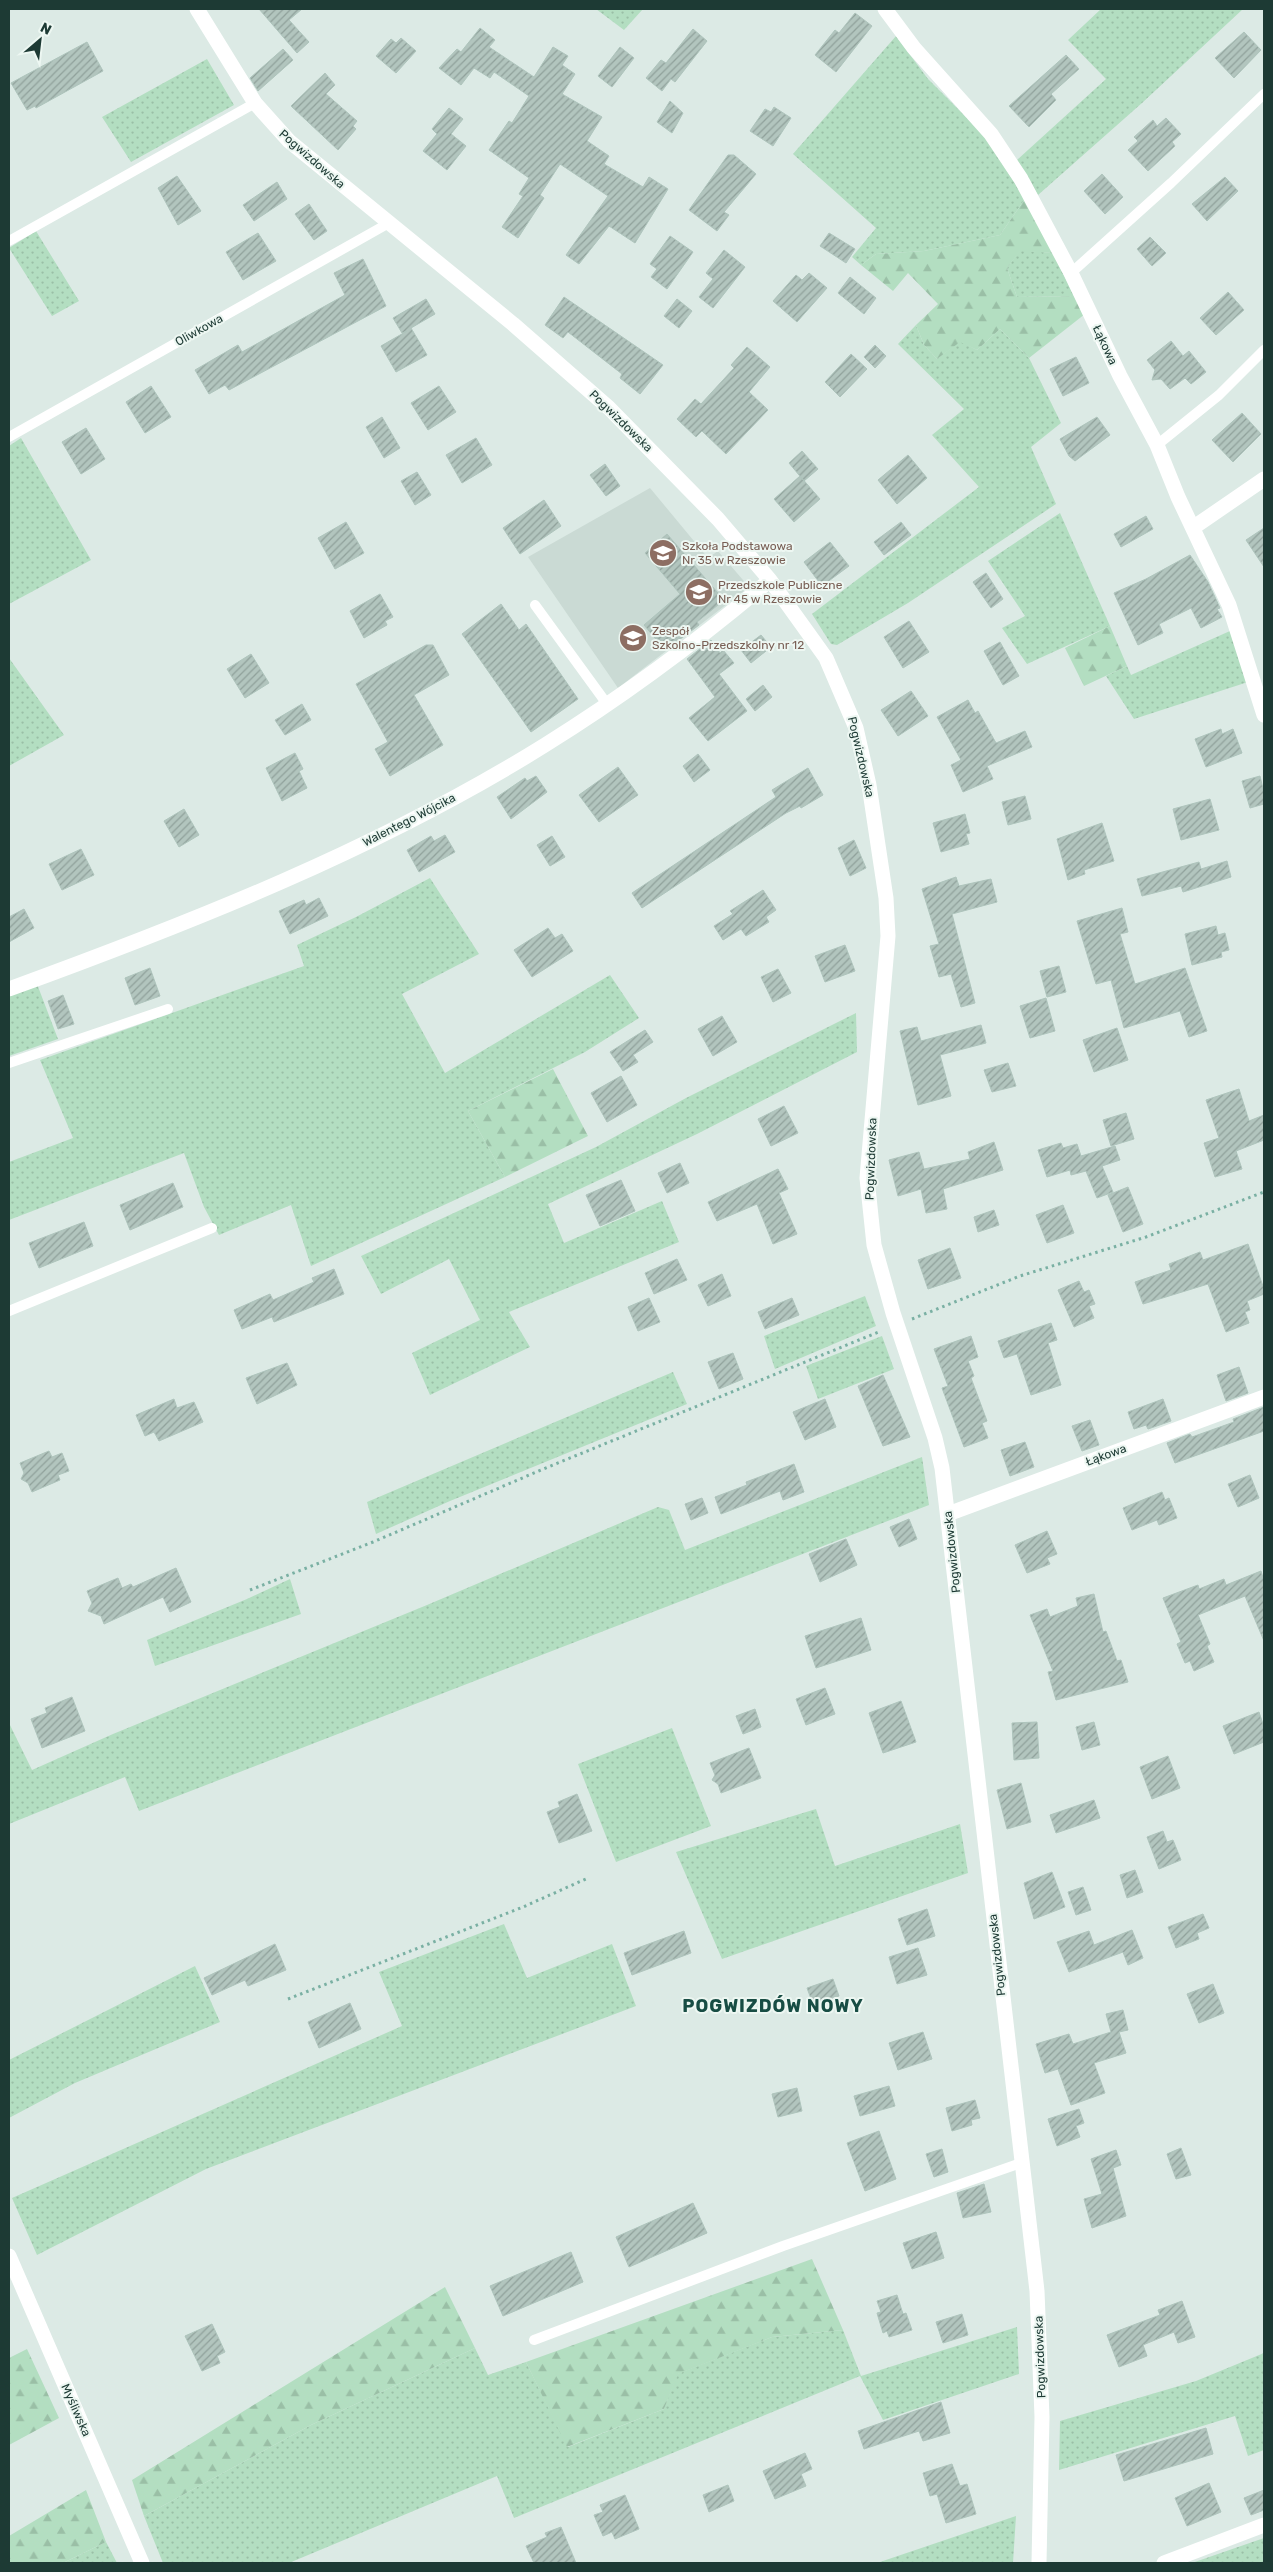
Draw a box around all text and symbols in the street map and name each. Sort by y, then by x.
north arrow [15,15,65,65]
text: N [37,19,54,39]
street label: Pogwizdowska [276,127,348,191]
street label: Oliwkowa [173,311,225,349]
street label: Łąkowa [1090,323,1120,367]
street label: Pogwizdowska [586,387,656,455]
school or university icon: Szkoła Podstawowa Nr 35 w Rzeszowie [648,538,678,568]
place label: Szkoła Podstawowa Nr 35 w Rzeszowie [682,539,793,567]
school or university icon: Przedszkole Publiczne Nr 45 w Rzeszowie [684,577,714,607]
place label: Przedszkole Publiczne Nr 45 w Rzeszowie [718,578,843,606]
school or university icon: Zespół Szkolno-Przedszkolny nr 12 [618,623,648,653]
place label: Zespół Szkolno-Przedszkolny nr 12 [652,624,804,652]
street label: Pogwizdowska [845,715,877,799]
street label: Walentego Wójcika [360,790,458,850]
street label: Pogwizdowska [863,1118,879,1200]
street label: Łąkowa [1084,1441,1128,1469]
street label: Pogwizdowska [941,1510,963,1594]
street label: Pogwizdowska [986,1913,1008,1997]
district label: POGWIZDÓW NOWY [682,1995,864,2017]
street label: Pogwizdowska [1032,2316,1048,2398]
street label: Myśliwska [58,2381,94,2439]

